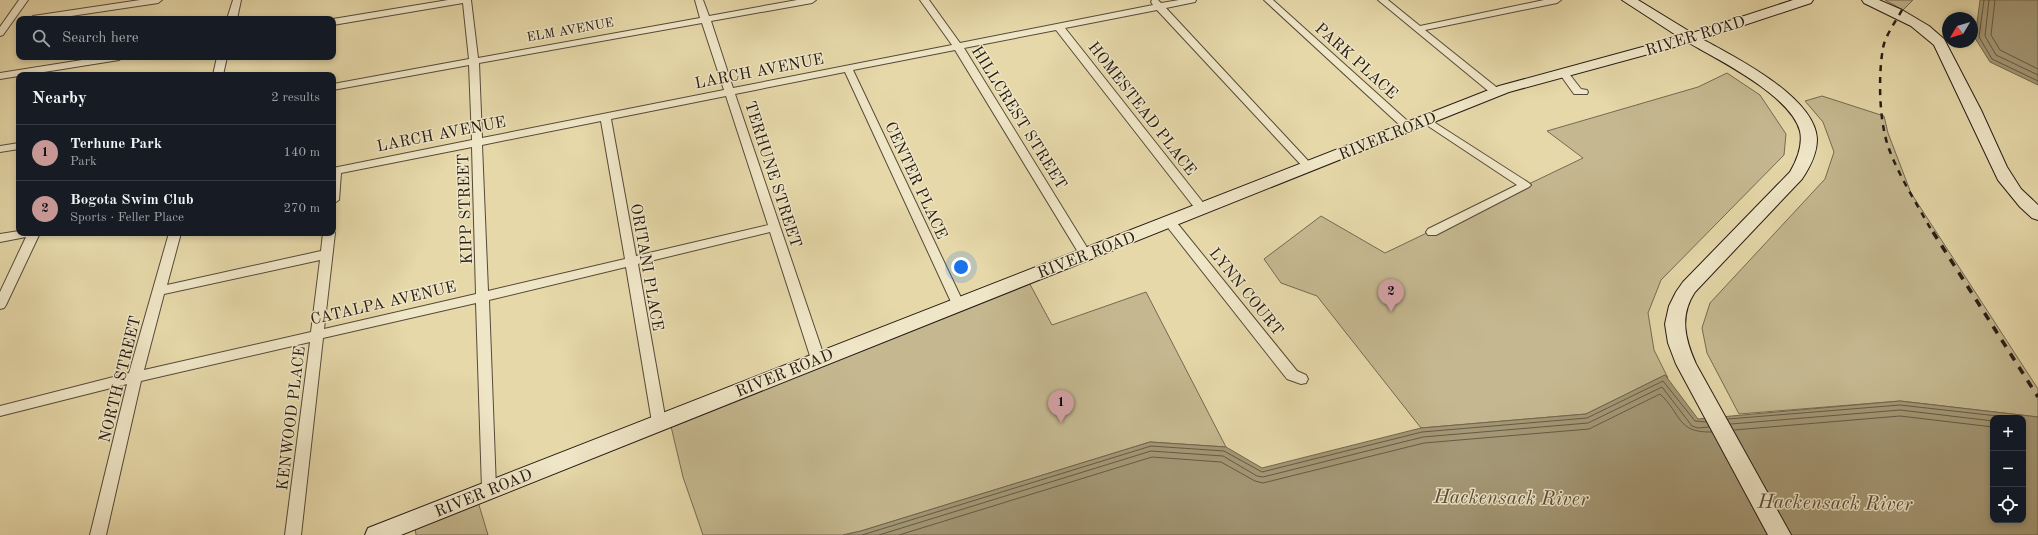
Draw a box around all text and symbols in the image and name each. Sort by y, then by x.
north arrow [1942,12,1978,48]
street label: RIVER ROAD [1644,14,1747,60]
search box [16,16,336,60]
street label: ELM AVENUE [526,16,615,45]
street label: PARK PLACE [1311,20,1400,102]
icon: search [30,27,52,49]
text: Search here [62,31,139,46]
street label: HOMESTEAD PLACE [1084,39,1198,179]
street label: HILLCREST STREET [968,44,1069,193]
street label: LARCH AVENUE [694,52,825,92]
text: Nearby [32,90,87,107]
text: 2 results [271,91,320,104]
street label: TERHUNE STREET [741,99,803,250]
street label: RIVER ROAD [1337,110,1439,164]
street label: LARCH AVENUE [376,115,507,155]
street label: CENTER PLACE [881,120,949,242]
text: Terhune Park [70,137,162,152]
text: 1 [41,146,49,159]
text: 140 m [283,146,320,159]
street label: KIPP STREET [456,153,476,265]
text: Park [70,155,97,168]
text: Bogota Swim Club [70,193,194,208]
text: 2 [41,202,49,215]
text: 270 m [283,202,320,215]
street label: ORITANI PLACE [627,202,665,332]
text: Sports · Feller Place [70,211,184,224]
street label: RIVER ROAD [1036,230,1138,282]
street label: LYNN COURT [1205,245,1285,339]
your location [951,257,971,277]
street label: CATALPA AVENUE [309,279,458,329]
pin: 2 [1378,279,1404,312]
street label: NORTH STREET [97,315,144,444]
street label: KENWOOD PLACE [275,345,309,492]
street label: RIVER ROAD [734,347,836,401]
pin: 1 [1048,390,1074,423]
map controls [1990,415,2026,523]
button: + [1990,415,2026,451]
button: − [1990,451,2026,487]
street label: RIVER ROAD [433,467,535,521]
button: locate [1990,487,2026,523]
water label: Hackensack River [1432,488,1589,510]
water label: Hackensack River [1756,493,1913,515]

